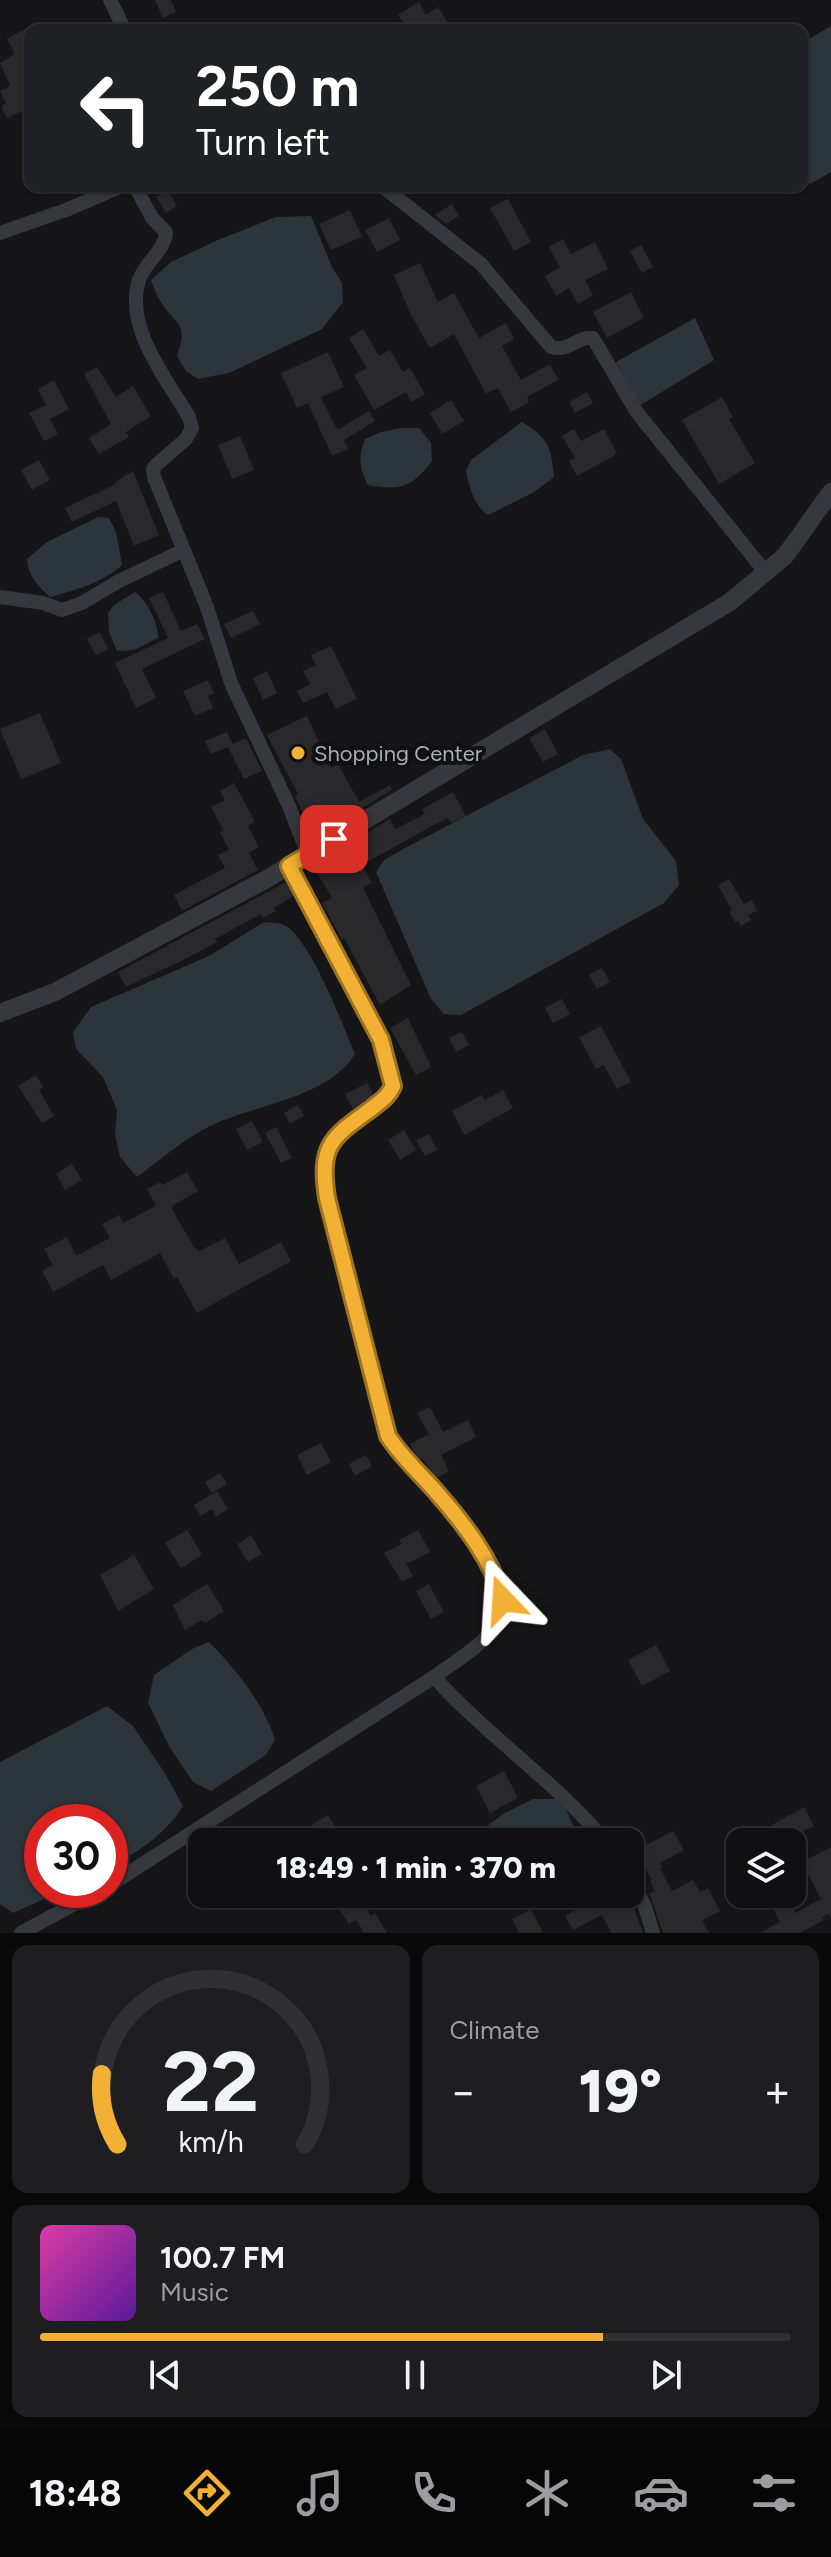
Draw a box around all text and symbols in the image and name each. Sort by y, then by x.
text: 250 m [196,53,359,120]
icon: left [64,56,168,160]
text: Turn left [196,121,330,164]
place label: Shopping Center [314,740,483,767]
marker: Shopping Center [289,744,307,762]
pin [300,805,368,873]
icon: arrive [312,817,356,861]
position arrow [461,1558,545,1642]
speed limit sign: 30 [24,1804,128,1908]
map controls [726,1828,806,1908]
button: layers [726,1828,806,1908]
text: 18:49 · 1 min · 370 m [276,1849,556,1886]
text: Climate [450,2014,539,2046]
text: 22 [163,2032,259,2132]
text: 19° [578,2055,662,2127]
text: − [450,2065,477,2118]
text: + [764,2065,791,2118]
text: km/h [178,2125,243,2159]
text: 100.7 FM [160,2239,285,2276]
text: Music [160,2276,229,2308]
icon: previous [143,2353,187,2397]
icon: pause [393,2353,437,2397]
icon: next [644,2353,688,2397]
icon: directions [179,2465,235,2521]
icon: music [292,2465,348,2521]
icon: phone [406,2465,462,2521]
icon: climate [519,2465,575,2521]
icon: car [633,2465,689,2521]
icon: filters [746,2465,802,2521]
text: 18:48 [29,2472,122,2515]

